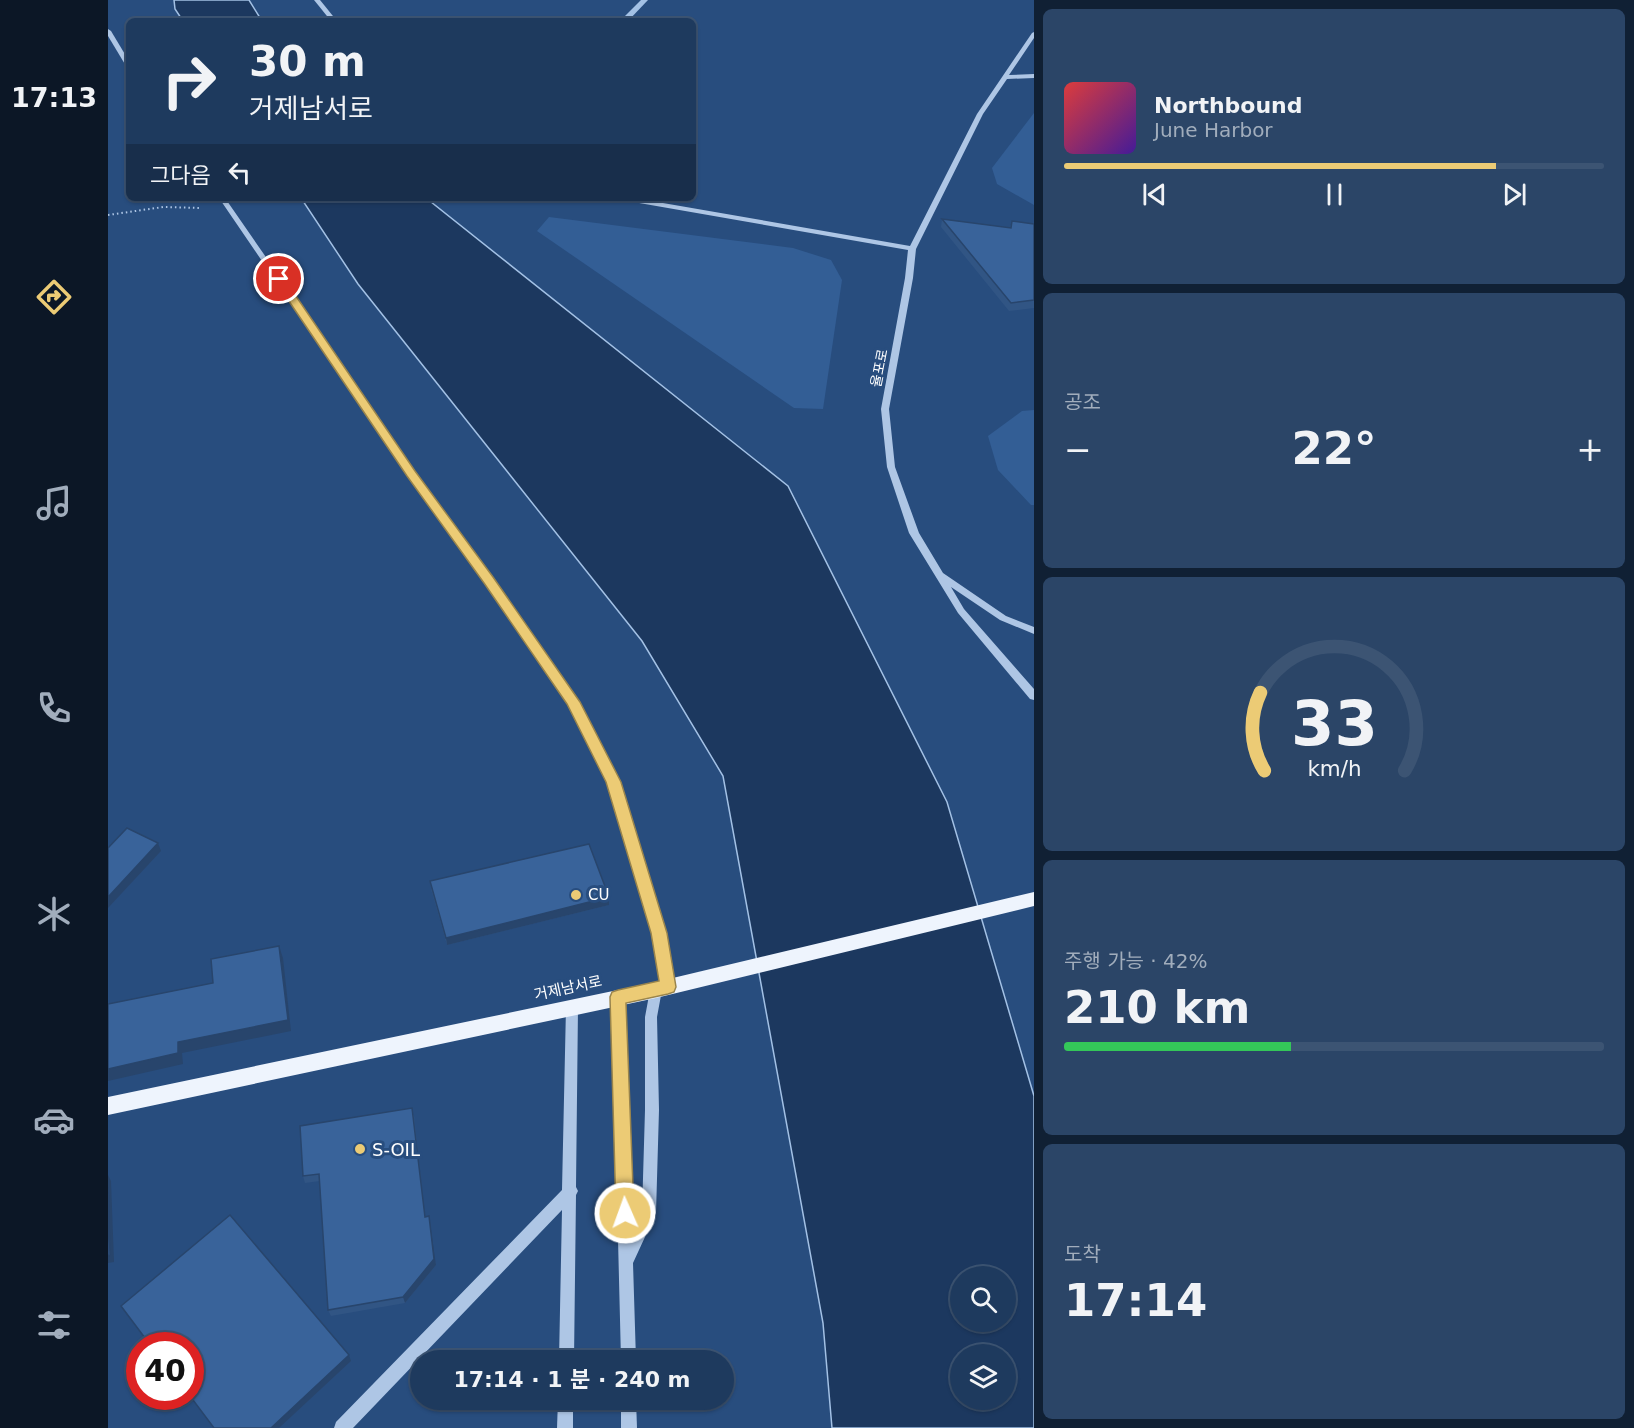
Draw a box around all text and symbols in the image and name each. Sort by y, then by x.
text: 30 m [249,37,366,86]
icon: right [150,42,228,120]
text: 17:13 [11,82,97,113]
text: 거제남서로 [249,93,373,124]
text: Northbound [1154,93,1303,118]
text: June Harbor [1154,118,1273,142]
icon: left [223,156,256,189]
text: 그다음 [150,163,211,188]
icon: previous [1138,178,1171,211]
icon: pause [1318,178,1351,211]
icon: next [1498,178,1531,211]
pin [253,253,304,304]
icon: arrive [262,262,295,295]
icon: directions [33,276,75,318]
street label: 율포로 [867,347,891,388]
text: 공조 [1064,390,1101,414]
text: 22° [1291,422,1377,475]
text: − [1064,430,1092,469]
text: + [1576,430,1604,469]
icon: music [33,482,75,524]
icon: phone [33,687,75,729]
text: 33 [1291,687,1377,760]
text: km/h [1307,756,1361,781]
place label: CU [588,886,609,904]
marker: CU [569,888,583,902]
icon: climate [33,893,75,935]
text: 주행 가능 · 42% [1064,949,1207,973]
street label: 거제남서로 [532,972,604,1004]
text: 210 km [1064,981,1250,1034]
icon: car [33,1099,75,1141]
place label: S-OIL [372,1139,420,1160]
marker: S-OIL [353,1142,367,1156]
position arrow [593,1181,657,1245]
text: 도착 [1064,1242,1101,1266]
map controls [950,1266,1016,1410]
button: search [950,1266,1016,1332]
text: 17:14 [1064,1274,1207,1327]
icon: filters [33,1304,75,1346]
speed limit sign: 40 [126,1332,204,1410]
button: layers [950,1344,1016,1410]
text: 17:14 · 1 분 · 240 m [453,1367,691,1392]

